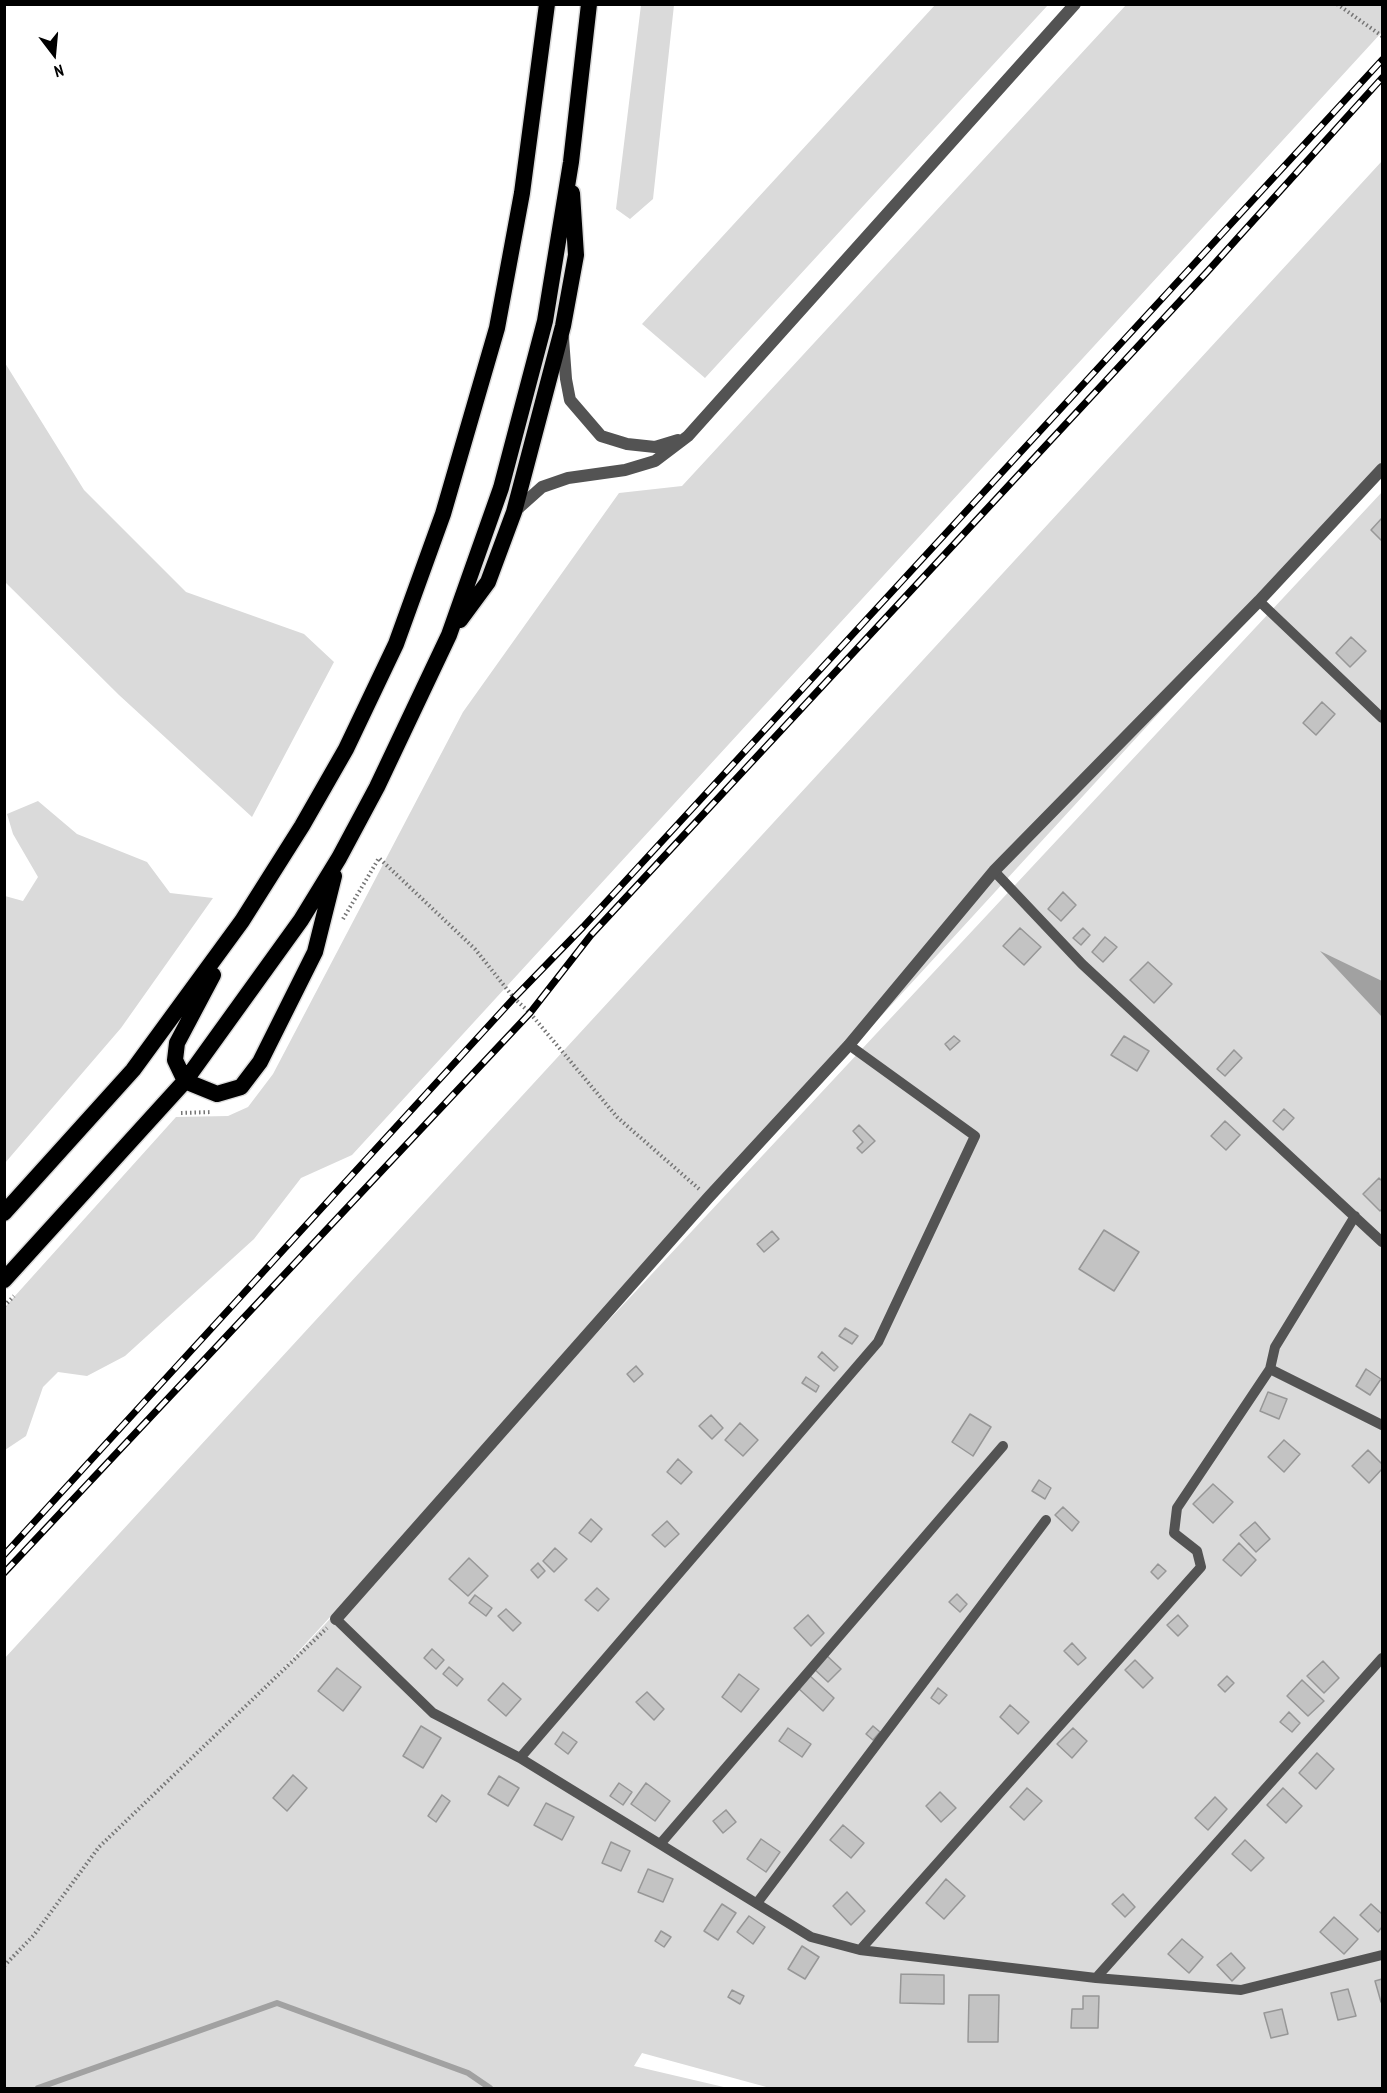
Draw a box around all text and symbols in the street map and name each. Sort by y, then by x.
north arrow [24,24,84,84]
text: N [52,60,66,82]

